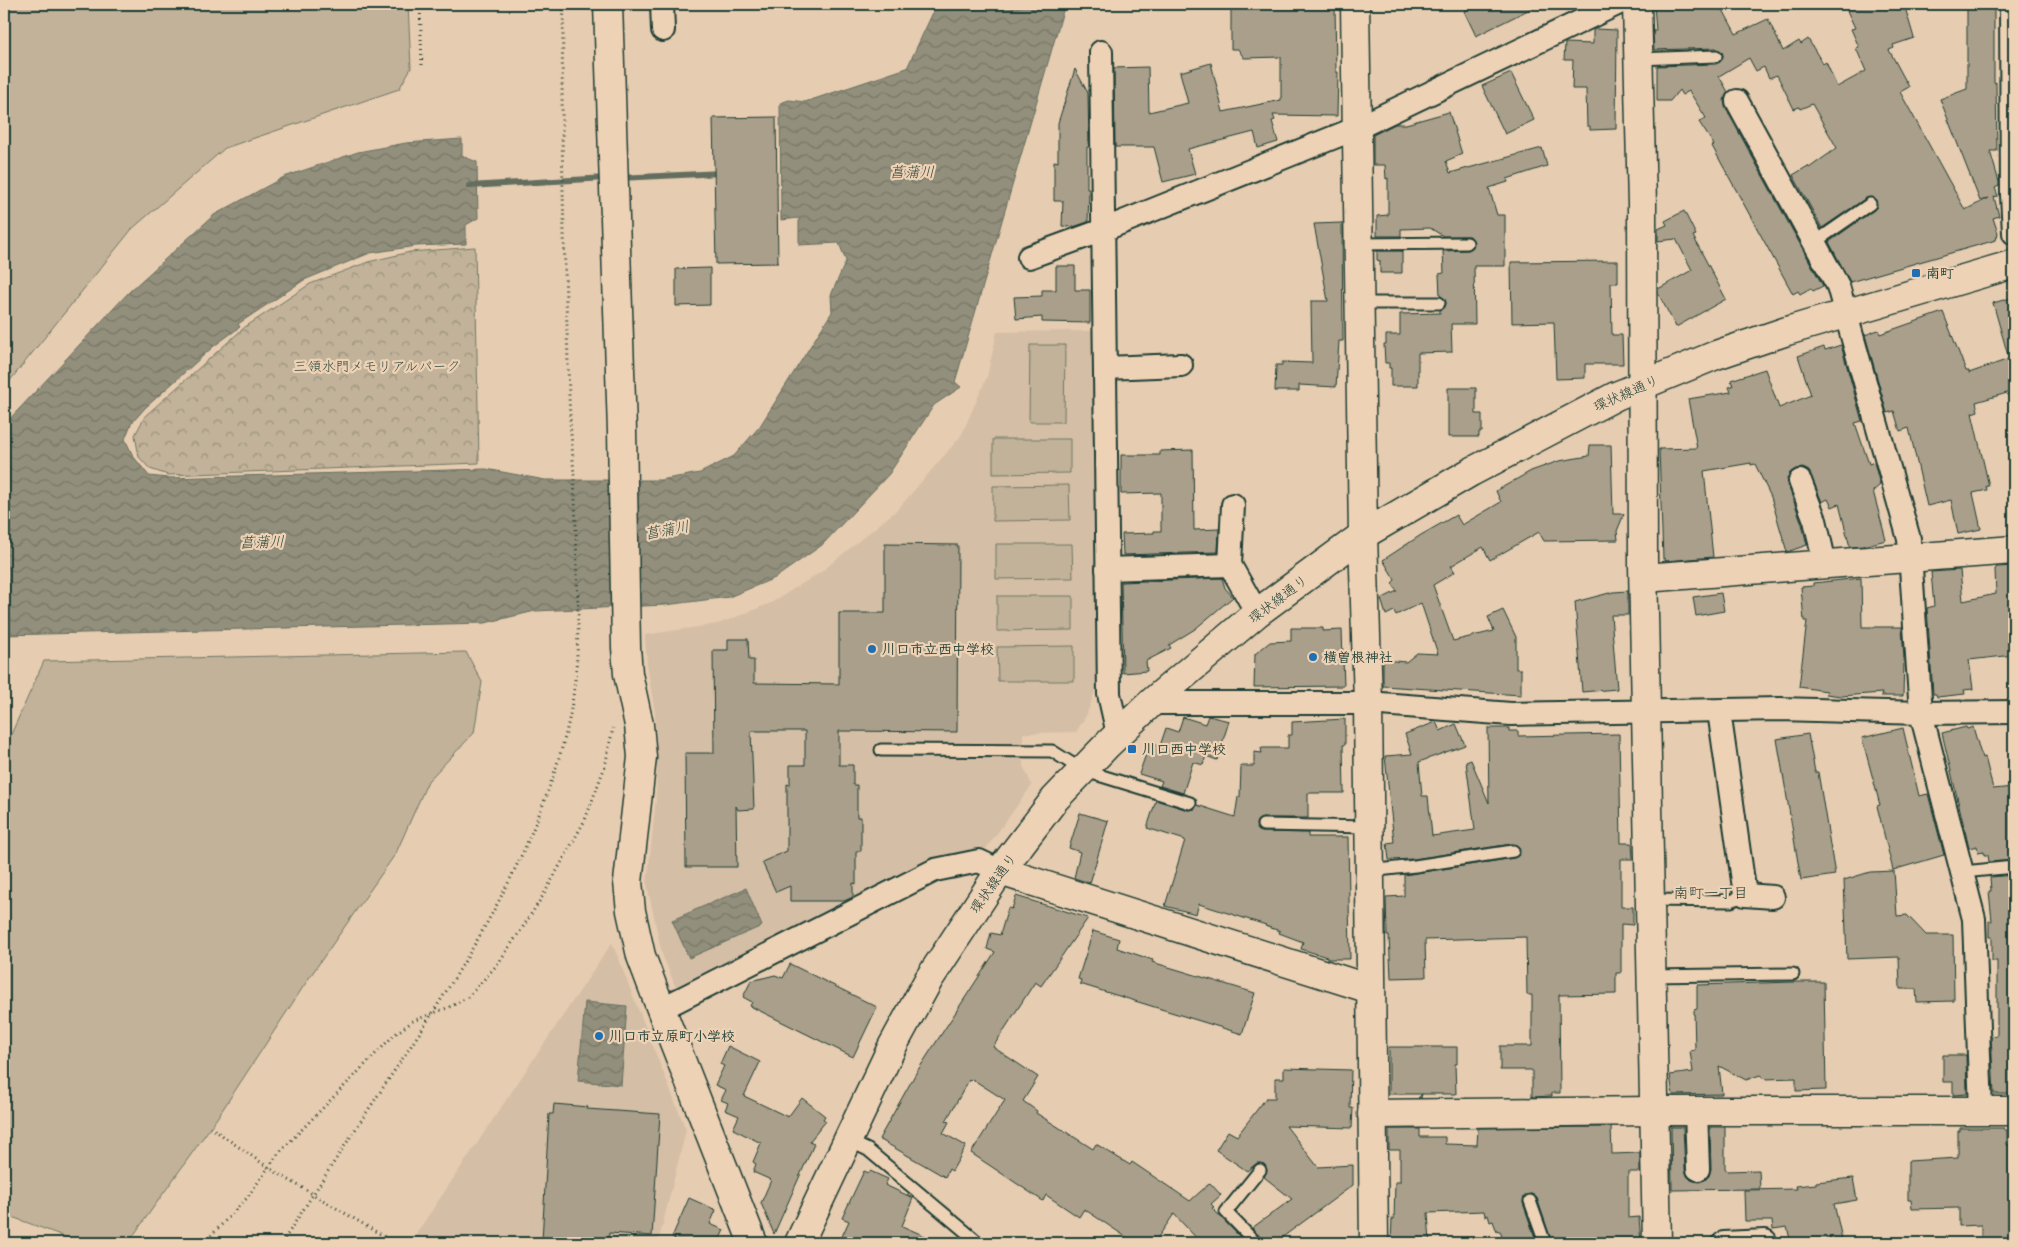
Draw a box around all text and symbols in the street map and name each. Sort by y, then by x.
water label: 菖蒲川 [889,161,935,185]
place label: 南町 [1926,263,1954,285]
marker: 南町 [1910,267,1922,279]
park label: 三領水門メモリアルパーク [293,356,461,378]
street label: 環状線通り [1590,370,1663,418]
water label: 菖蒲川 [643,515,691,547]
water label: 菖蒲川 [239,531,285,555]
street label: 環状線通り [1244,570,1313,630]
place label: 川口市立西中学校 [882,639,994,661]
marker: 川口市立西中学校 [866,643,878,655]
place label: 横曽根神社 [1323,647,1393,669]
marker: 横曽根神社 [1307,651,1319,663]
place label: 川口西中学校 [1142,739,1226,761]
marker: 川口西中学校 [1126,743,1138,755]
street label: 環状線通り [965,849,1023,919]
district label: 南町一丁目 [1673,882,1749,906]
place label: 川口市立原町小学校 [609,1026,735,1048]
marker: 川口市立原町小学校 [593,1030,605,1042]

